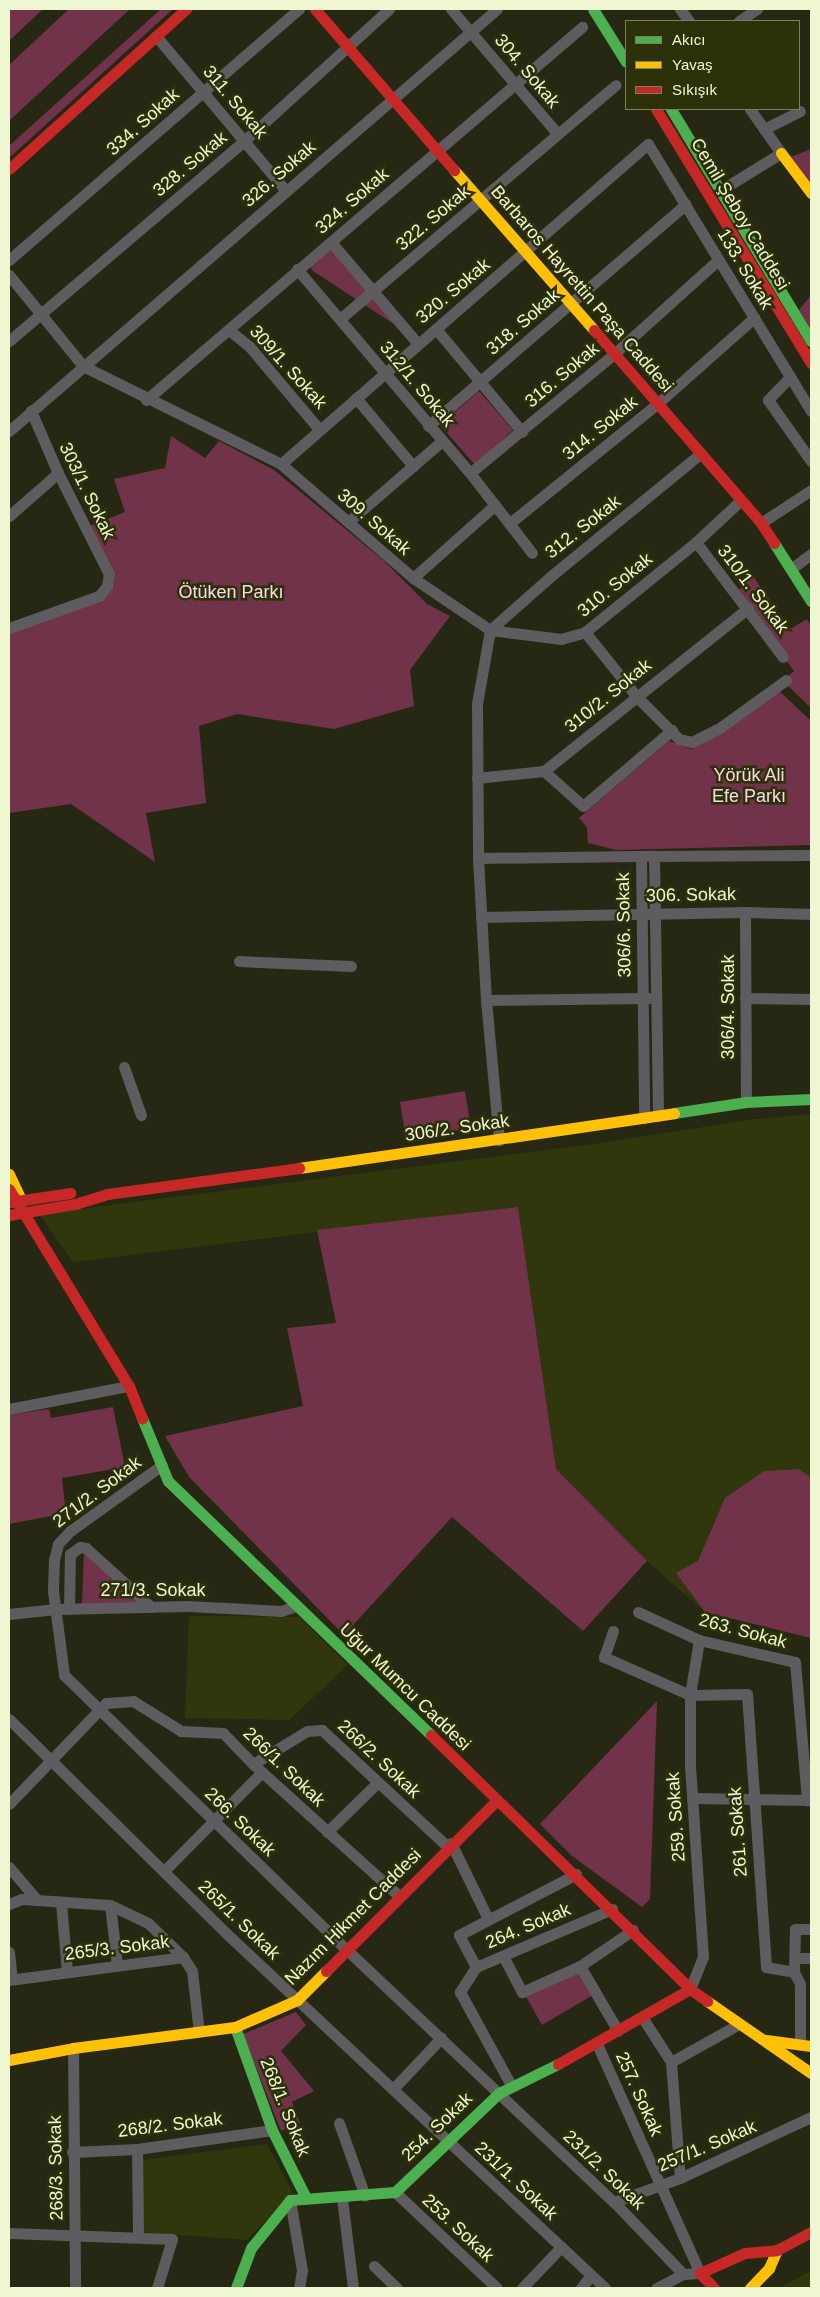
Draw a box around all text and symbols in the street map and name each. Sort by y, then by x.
legend [625,20,800,110]
street label: 304. Sokak [490,30,564,112]
text: Akıcı [672,31,705,48]
text: Yavaş [672,56,713,73]
street label: 311. Sokak [198,61,272,143]
text: Sıkışık [672,81,717,98]
street label: 334. Sokak [102,84,184,160]
street label: 328. Sokak [149,127,231,201]
street label: Cemil Şeboy Caddesi [686,134,794,294]
street label: 326. Sokak [238,136,320,212]
street label: 324. Sokak [311,163,393,239]
street label: 322. Sokak [392,181,474,255]
street label: Barbaros Hayrettin Paşa Caddesi [486,181,678,397]
street label: 133. Sokak [713,225,777,313]
street label: 320. Sokak [412,254,494,328]
street label: 318. Sokak [482,284,564,360]
street label: 309/1. Sokak [245,321,331,413]
street label: 312/1. Sokak [375,337,459,431]
street label: 316. Sokak [521,338,603,412]
street label: 314. Sokak [558,391,642,465]
street label: 303/1. Sokak [54,439,120,543]
street label: 309. Sokak [333,484,415,560]
street label: 312. Sokak [541,491,625,563]
street label: 310/1. Sokak [713,541,793,637]
street label: 310. Sokak [573,548,657,622]
park label: Ötüken Parkı [178,581,284,603]
street label: 310/2. Sokak [560,655,656,737]
park label: Yörük Ali Efe Parkı [712,765,786,808]
street label: 306/6. Sokak [612,872,636,978]
street label: 306. Sokak [646,883,736,907]
street label: 306/4. Sokak [717,954,739,1060]
street label: 306/2. Sokak [403,1110,511,1146]
street label: 271/2. Sokak [49,1452,145,1532]
street label: 271/3. Sokak [100,1579,206,1601]
street label: 263. Sokak [697,1609,789,1653]
street label: Uğur Mumcu Caddesi [335,1619,475,1755]
street label: 266/2. Sokak [333,1715,425,1803]
street label: 266/1. Sokak [239,1723,329,1811]
street label: 259. Sokak [662,1771,690,1863]
street label: 266. Sokak [200,1783,280,1861]
street label: 261. Sokak [724,1786,752,1878]
street label: Nazım Hikmet Caddesi [280,1844,426,1990]
street label: 265/1. Sokak [194,1876,284,1964]
street label: 264. Sokak [482,1898,574,1954]
street label: 265/3. Sokak [64,1931,170,1965]
street label: 257. Sokak [611,2048,667,2140]
street label: 268/1. Sokak [255,2054,315,2160]
street label: 254. Sokak [397,2088,477,2166]
street label: 268/2. Sokak [117,2108,223,2142]
street label: 268/3. Sokak [44,2115,68,2221]
street label: 257/1. Sokak [654,2116,760,2176]
street label: 231/2. Sokak [559,2126,649,2214]
street label: 231/1. Sokak [470,2137,562,2225]
street label: 253. Sokak [418,2189,498,2267]

